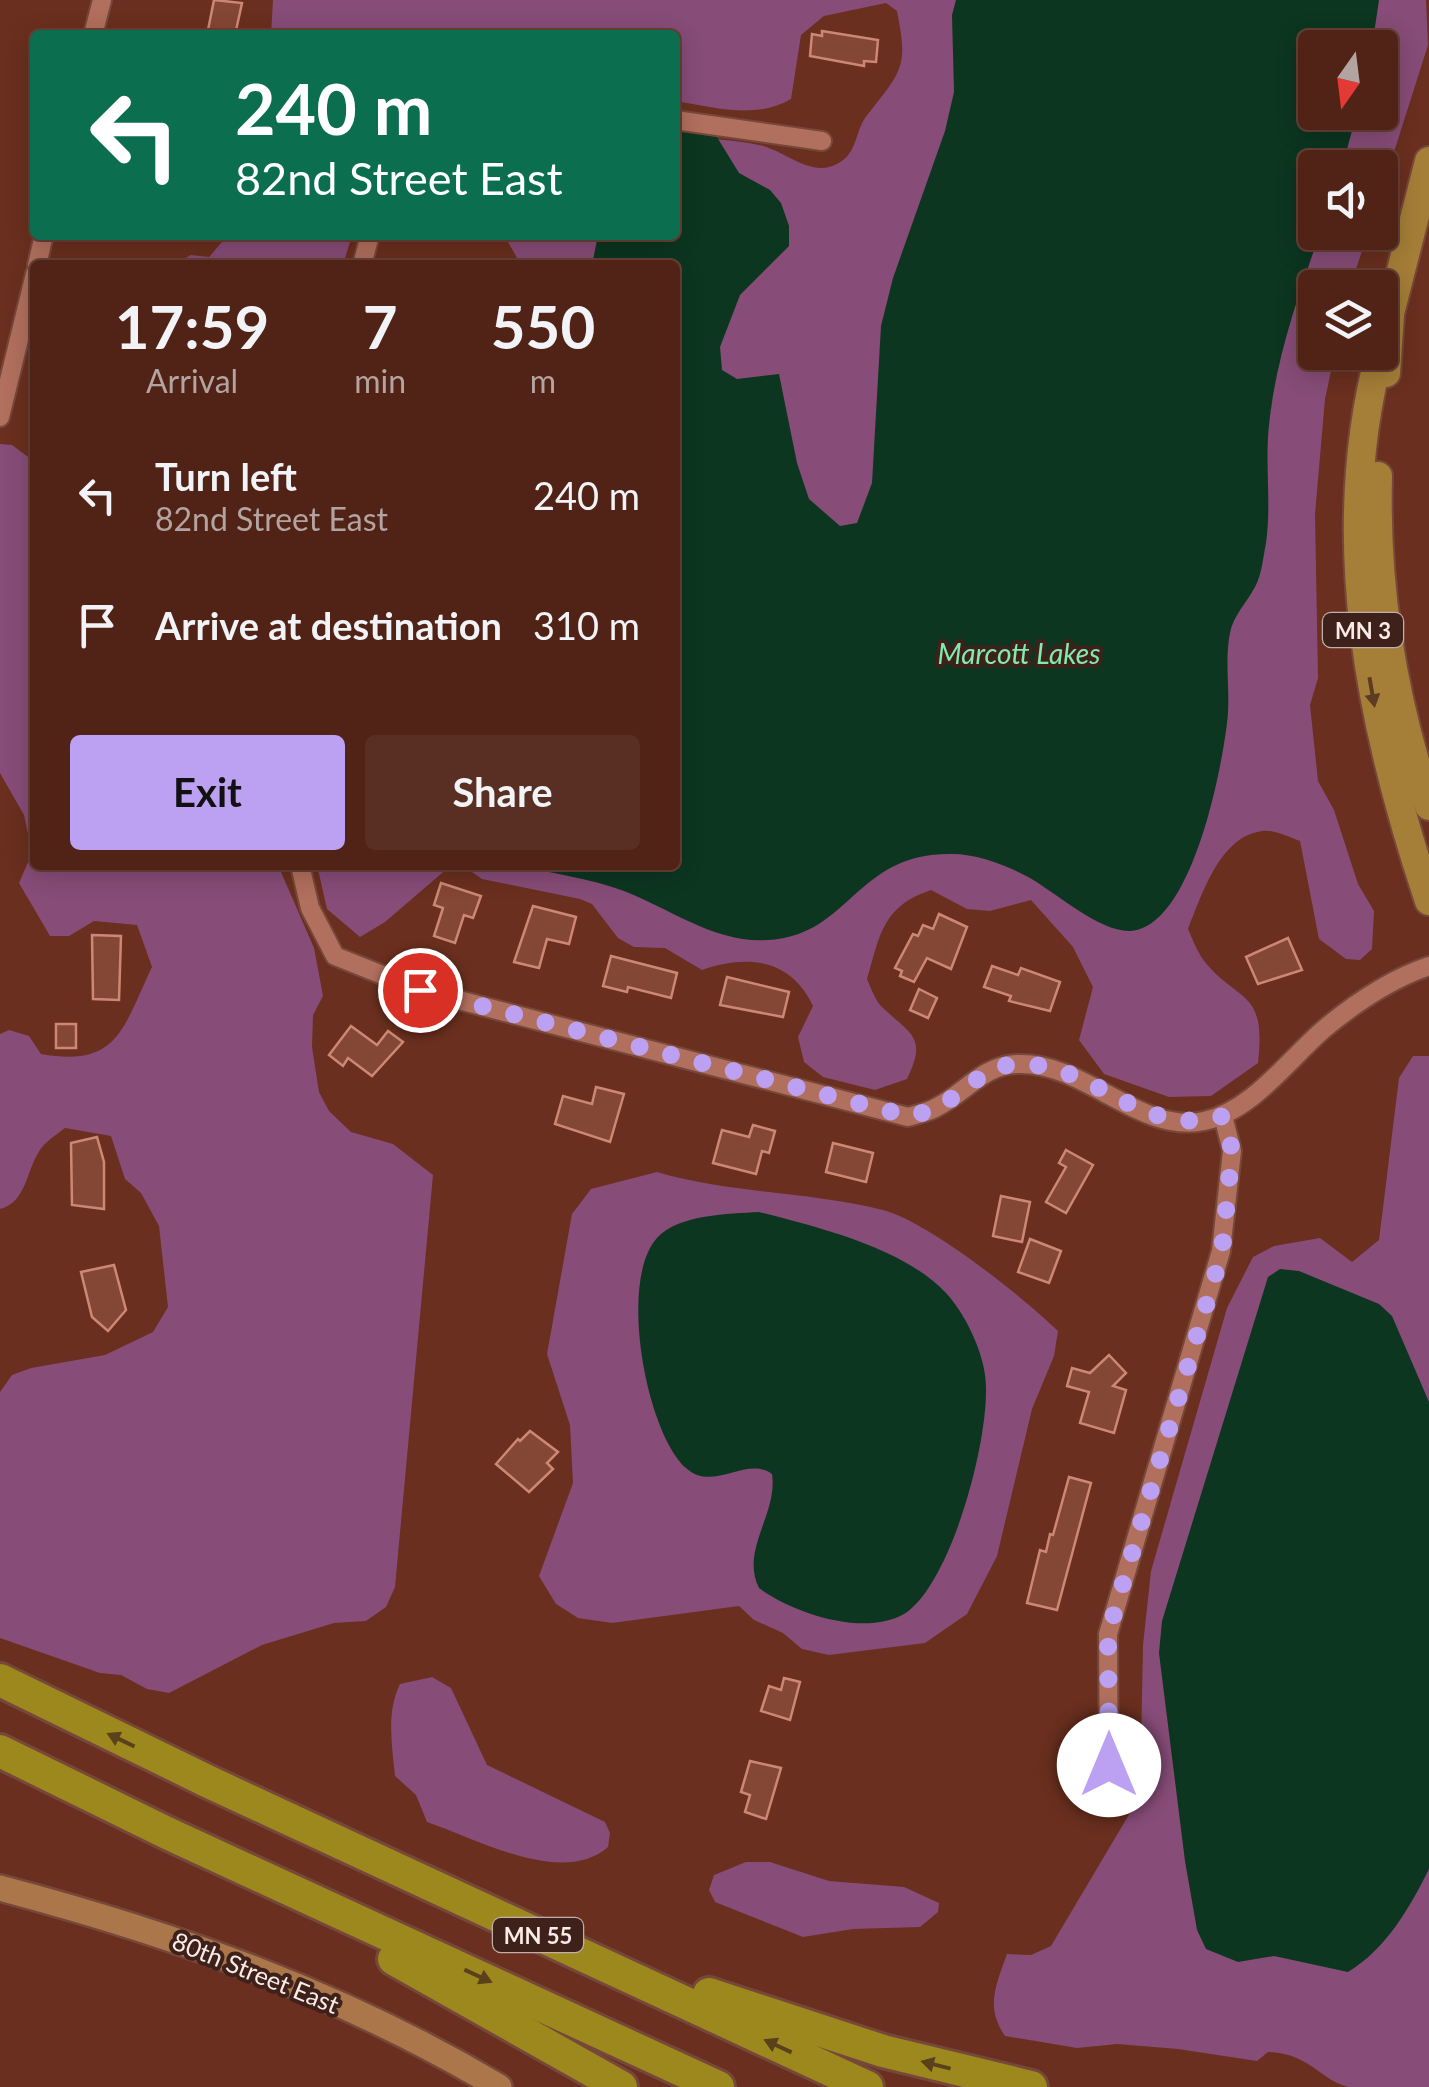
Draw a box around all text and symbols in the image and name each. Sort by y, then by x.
north arrow [1298,30,1398,130]
map controls [1298,30,1398,370]
text: 240 m [235,66,432,150]
icon: left [70,70,200,200]
button: sound [1298,150,1398,250]
text: 82nd Street East [235,151,563,205]
button: layers [1298,270,1398,370]
text: 17:59 [115,290,269,362]
text: 7 [363,290,398,362]
text: 550 [491,290,595,362]
text: Arrival [146,361,238,400]
text: min [354,361,406,400]
text: m [530,361,556,400]
text: Turn left [155,453,297,499]
icon: left [70,468,125,523]
text: 240 m [533,472,640,518]
text: 82nd Street East [155,499,388,538]
icon: arrive [70,598,125,653]
text: Arrive at destination [155,602,502,648]
text: 310 m [533,602,640,648]
road number: MN 3 [1323,613,1403,647]
water label: Marcott Lakes [938,636,1100,670]
one-way arrow [1365,677,1380,708]
button: Exit [70,735,345,850]
button: Share [365,735,640,850]
pin [378,948,463,1033]
icon: arrive [393,963,448,1018]
position arrow [1057,1713,1161,1817]
one-way arrow [106,1732,135,1749]
road number: MN 55 [493,1918,583,1952]
street label: 80th Street East [168,1925,344,2019]
one-way arrow [464,1968,493,1985]
one-way arrow [763,2038,792,2055]
one-way arrow [920,2057,951,2072]

